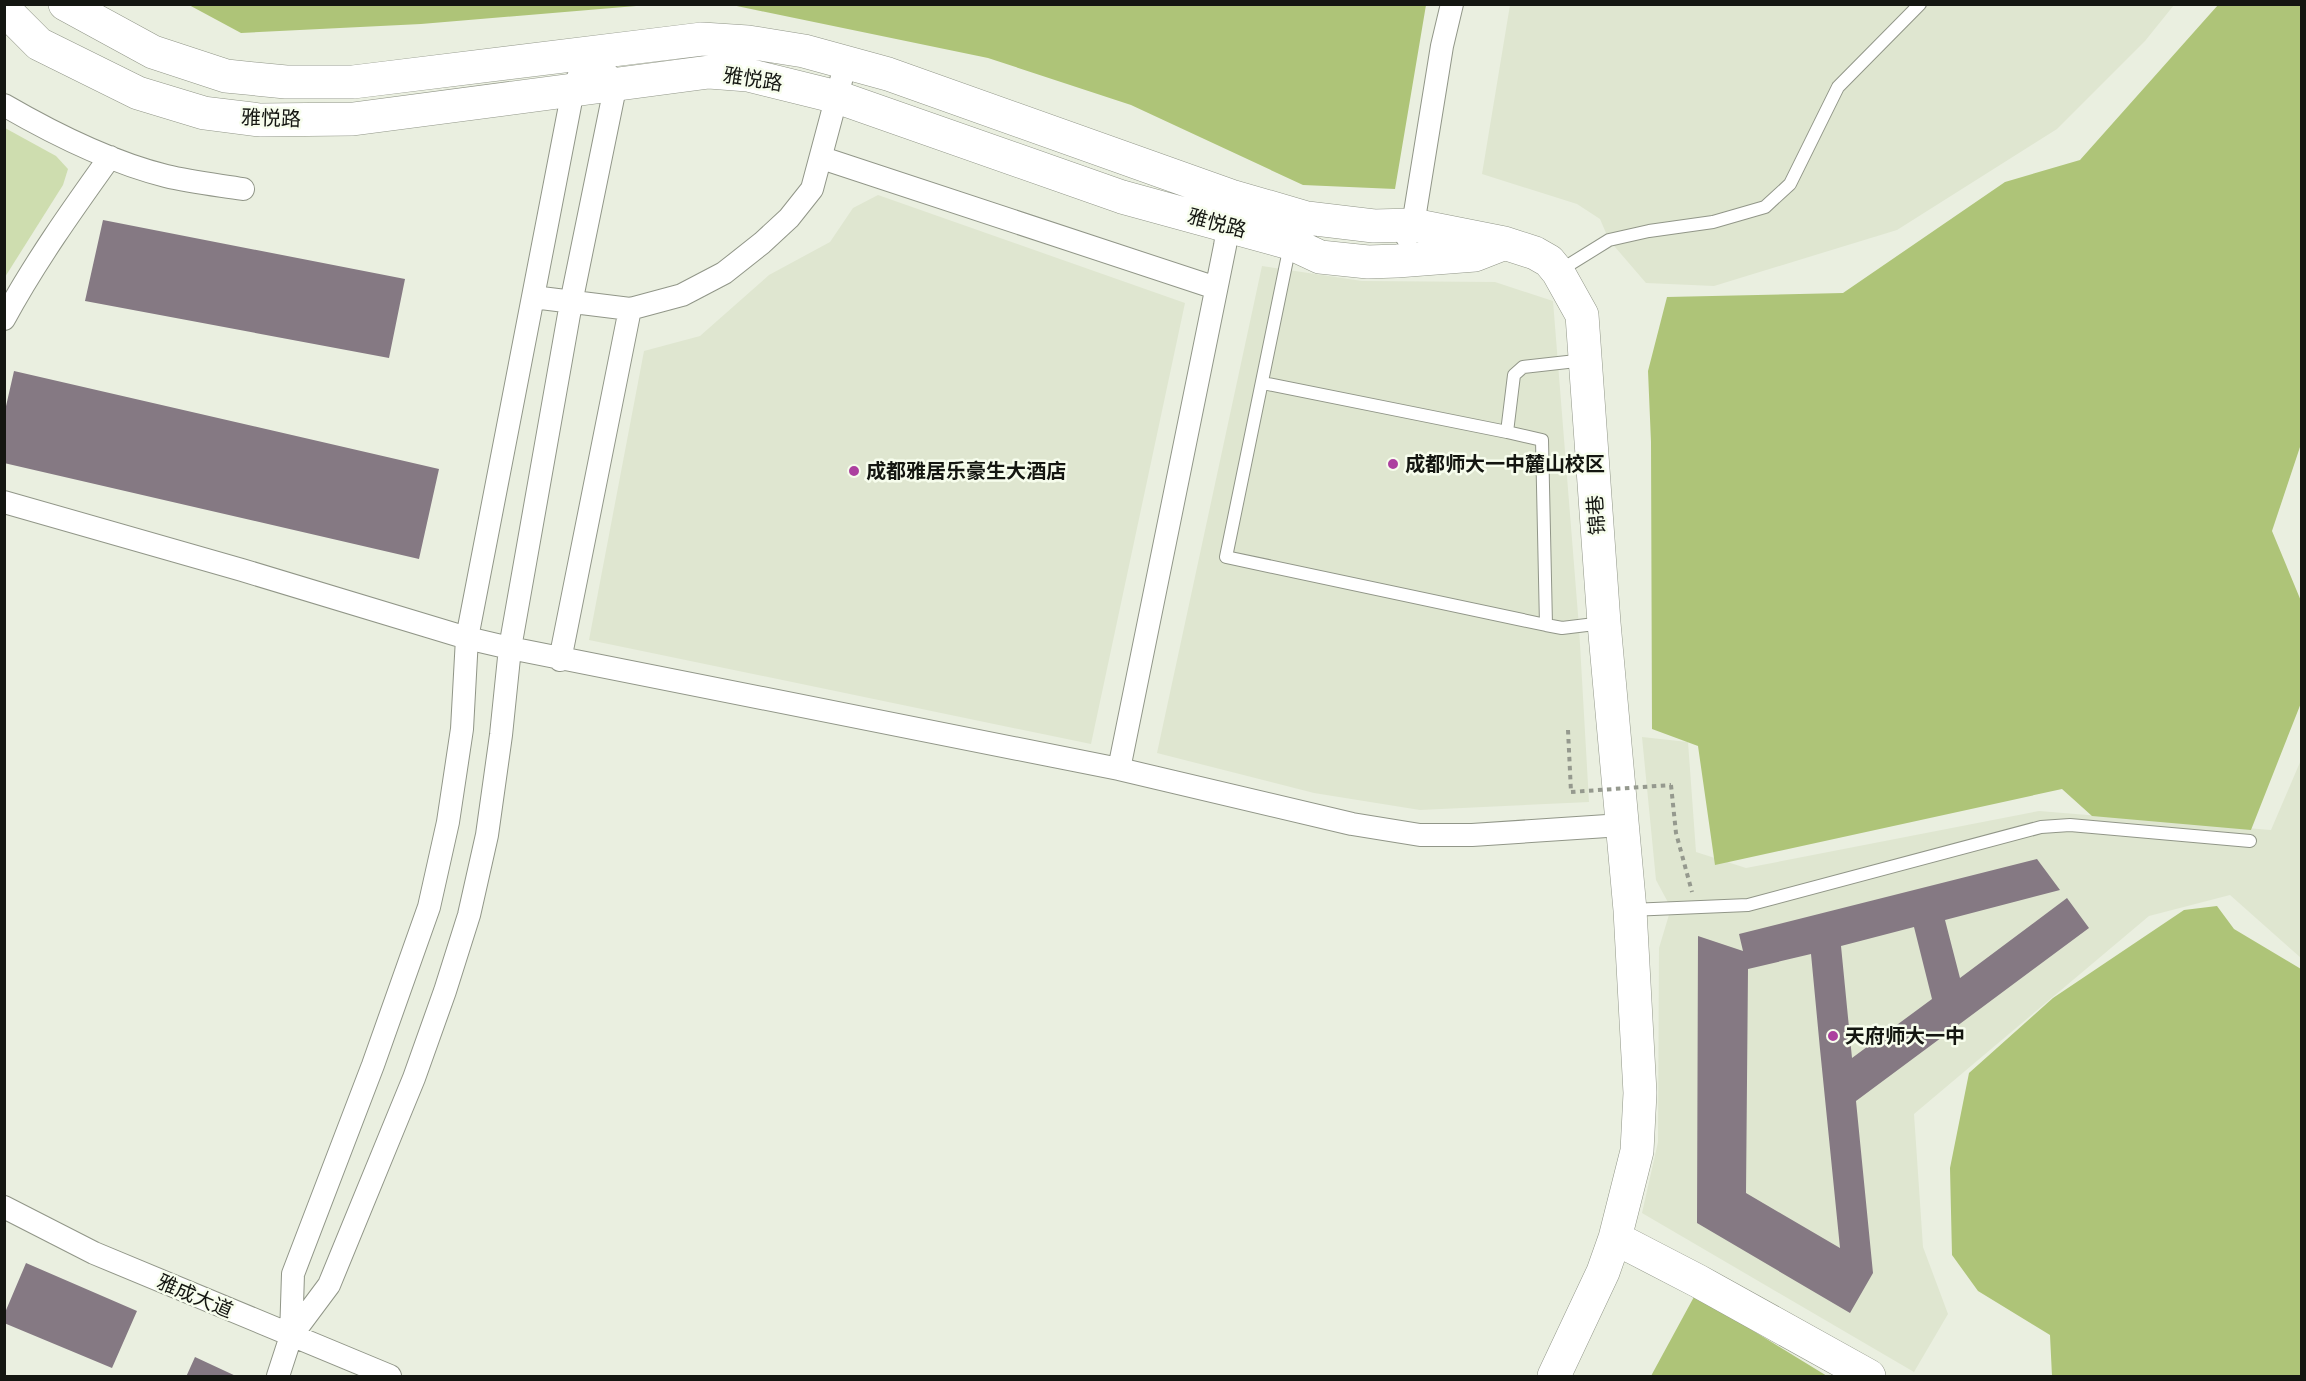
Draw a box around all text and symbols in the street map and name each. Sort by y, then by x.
street label: 雅悦路 [721,62,785,96]
street label: 雅悦路 [241,105,301,131]
street label: 雅悦路 [1185,204,1249,242]
place label: 成都师大一中麓山校区 [1405,452,1605,476]
marker: 成都师大一中麓山校区 [1386,457,1400,471]
place label: 成都雅居乐豪生大酒店 [866,459,1066,483]
marker: 成都雅居乐豪生大酒店 [847,464,861,478]
street label: 锦巷 [1583,494,1609,536]
place label: 天府师大一中 [1845,1024,1965,1048]
marker: 天府师大一中 [1826,1029,1840,1043]
street label: 雅成大道 [153,1269,237,1323]

